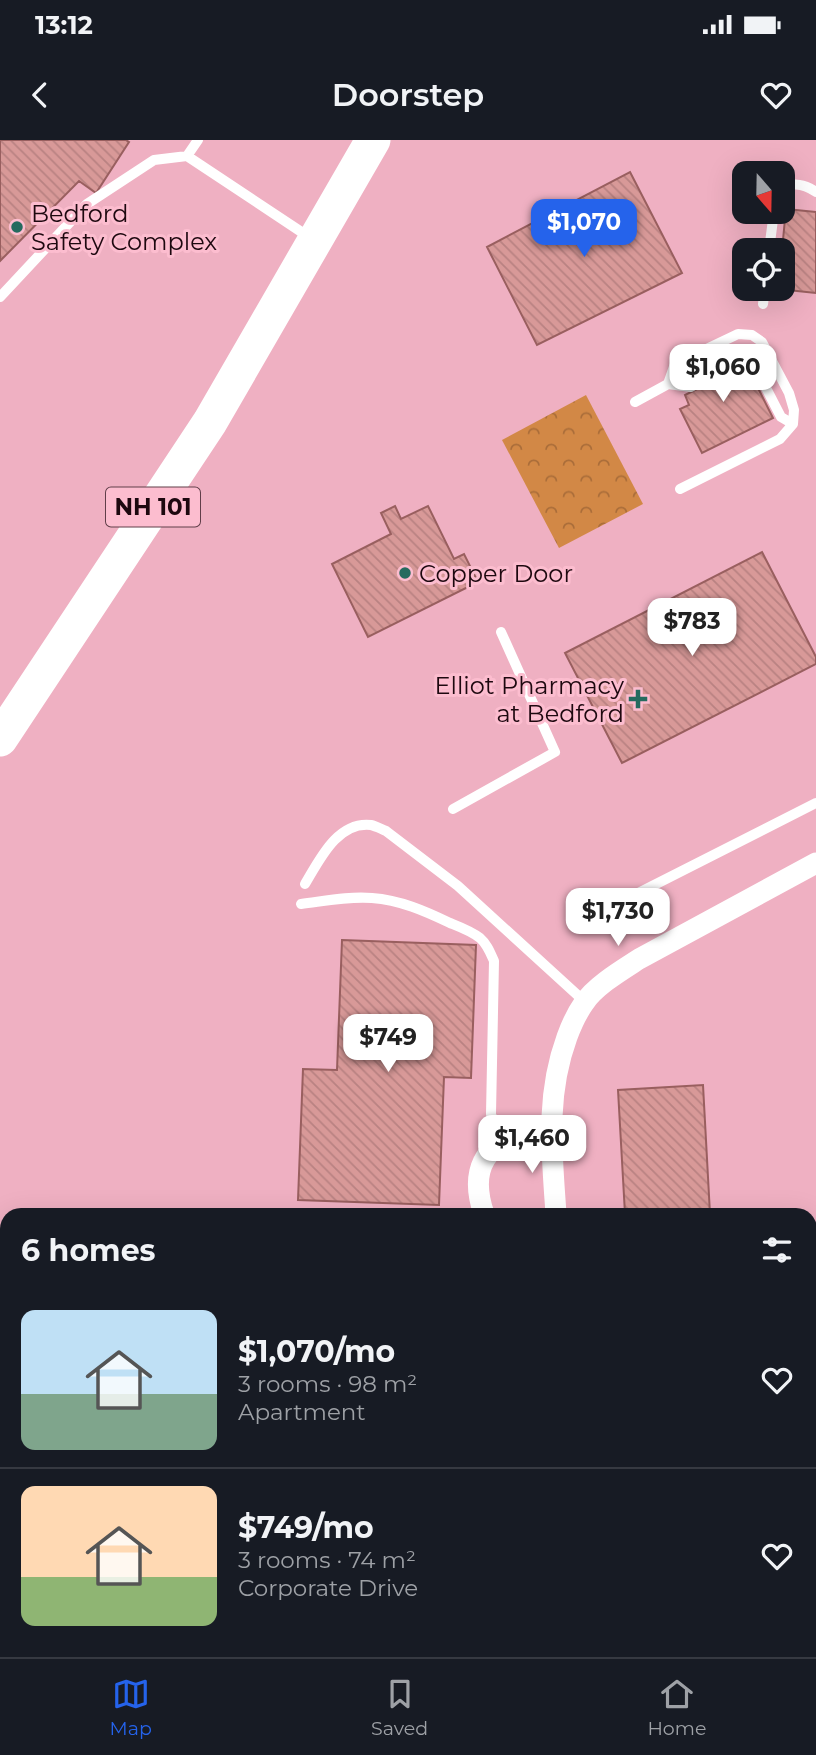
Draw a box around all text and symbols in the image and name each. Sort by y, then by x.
text: 13:12 [35,9,93,41]
text: Doorstep [332,75,484,114]
icon: back [21,76,59,114]
icon: heart [757,76,795,114]
north arrow [732,161,794,224]
map controls [732,161,795,301]
place label: Bedford Safety Complex [31,199,217,256]
pin: $1,070 [527,200,641,259]
text: $1,070 [547,208,621,236]
marker: Bedford Safety Complex [9,219,25,235]
button: locate [732,238,795,301]
pin: $1,060 [666,344,780,404]
text: $1,060 [685,353,761,381]
road number: NH 101 [106,488,200,526]
place label: Copper Door [419,559,573,588]
marker: Copper Door [397,565,413,581]
pin: $783 [651,598,733,658]
text: $783 [663,607,721,635]
place label: Elliot Pharmacy at Bedford [434,671,624,728]
marker: Elliot Pharmacy at Bedford [630,691,646,707]
pin: $1,730 [561,888,675,948]
text: $1,730 [582,897,654,925]
pin: $749 [347,1014,429,1074]
text: $749 [359,1023,417,1051]
pin: $1,460 [475,1116,589,1175]
text: $1,460 [494,1124,570,1152]
icon: filters [758,1231,796,1269]
text: 6 homes [21,1232,156,1269]
text: $1,070/mo [238,1333,395,1370]
icon: home [77,1338,161,1422]
icon: heart [758,1361,796,1399]
text: 3 rooms · 98 m² [238,1370,417,1398]
text: Apartment [238,1398,366,1426]
text: $749/mo [238,1509,374,1546]
icon: home [77,1514,161,1598]
icon: heart [758,1537,796,1575]
text: 3 rooms · 74 m² [238,1546,416,1574]
text: Corporate Drive [238,1574,418,1602]
tab: Map [110,1675,152,1740]
tab: Saved [371,1675,428,1740]
tab: Home [647,1675,706,1740]

